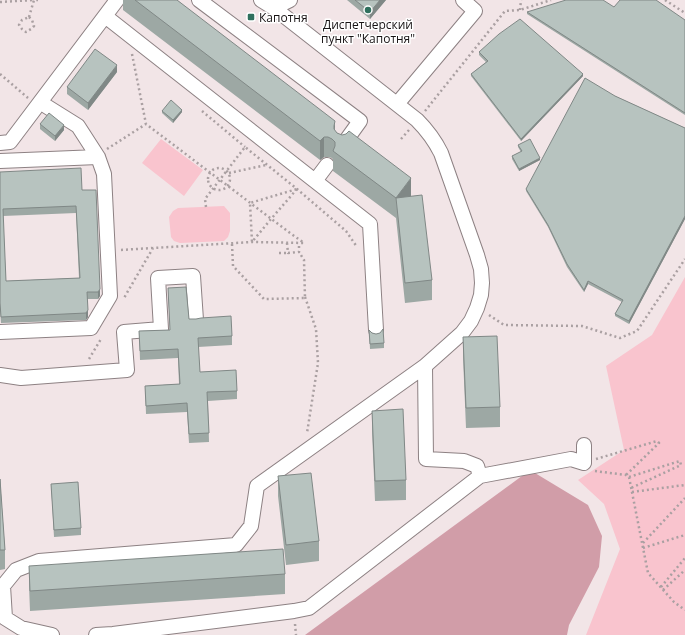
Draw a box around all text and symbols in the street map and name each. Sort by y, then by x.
marker: Диспетчерский пункт "Капотня" [363,5,373,15]
place label: Капотня [259,9,308,26]
marker: Капотня [246,12,256,22]
place label: Диспетчерский пункт "Капотня" [321,16,415,47]

